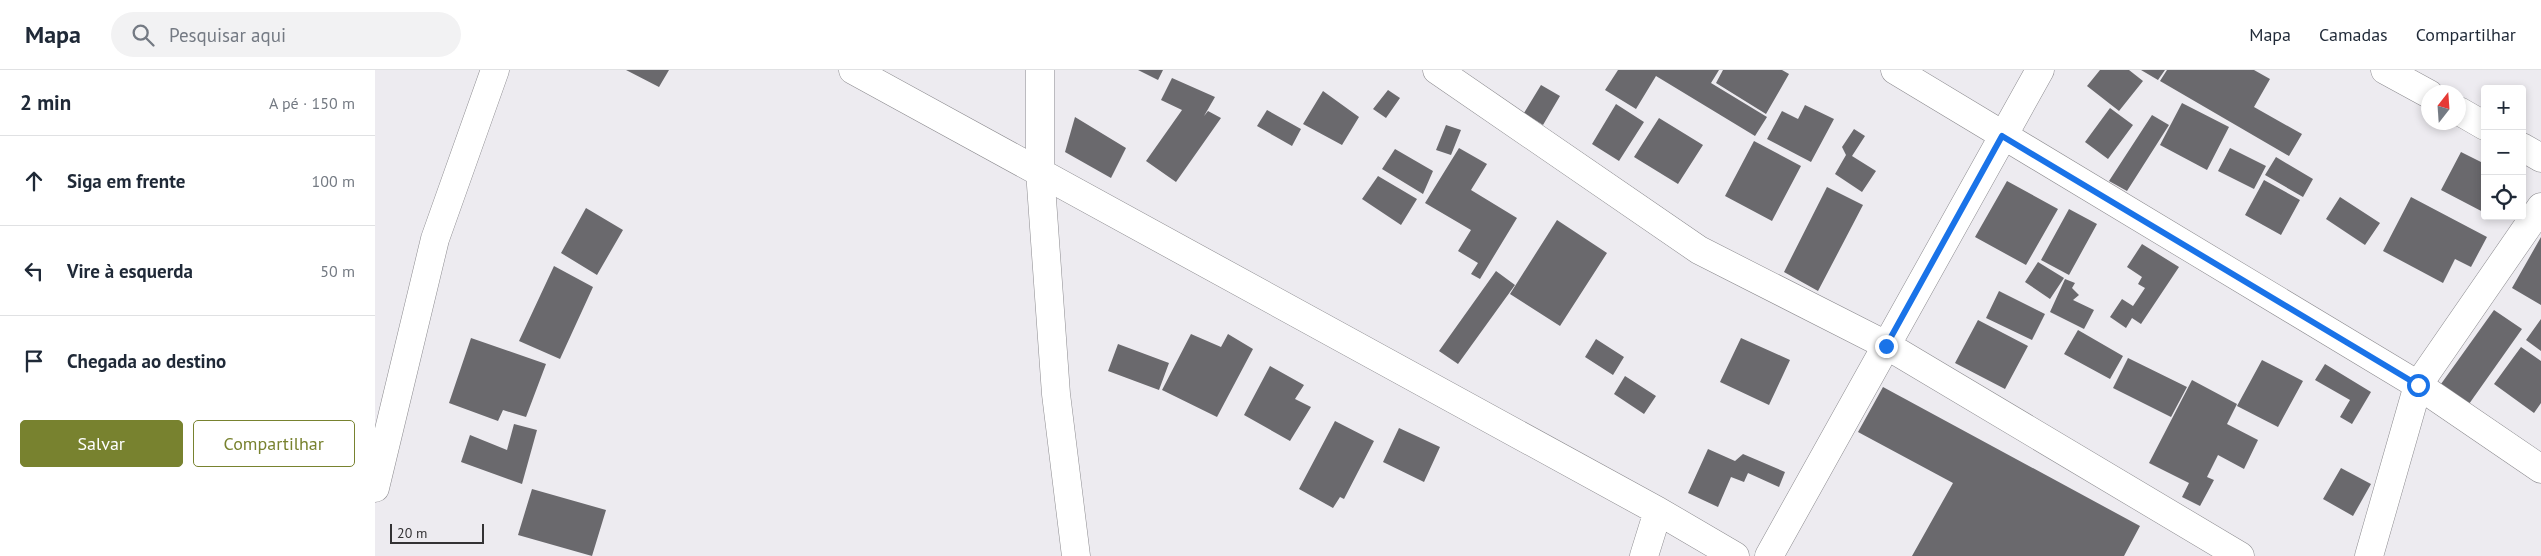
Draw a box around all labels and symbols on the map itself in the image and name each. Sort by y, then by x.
north arrow [2421,85,2466,130]
route end [1875,335,1898,358]
route start [2407,374,2430,397]
scale bar [390,521,484,544]

